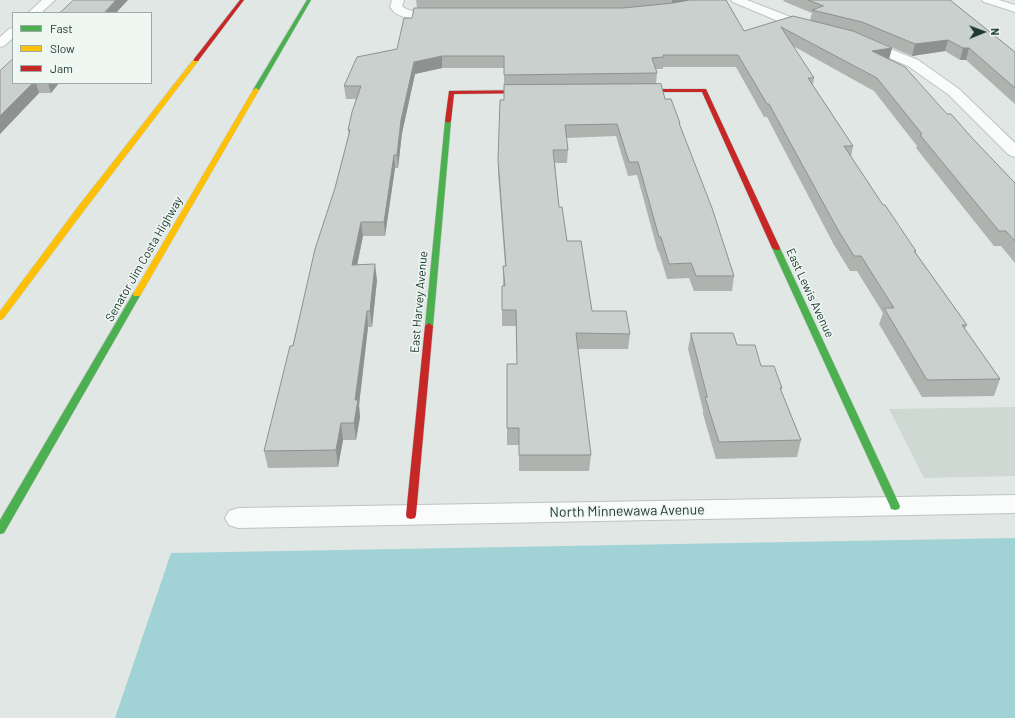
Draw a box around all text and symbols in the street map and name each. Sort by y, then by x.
legend [12,12,152,84]
north arrow [963,12,1003,52]
text: Fast [50,21,73,35]
text: N [989,28,1002,36]
text: Slow [50,41,75,55]
text: Jam [50,61,73,75]
street label: Senator Jim Costa Highway [102,194,186,324]
street label: East Lewis Avenue [783,246,837,340]
street label: East Harvey Avenue [407,250,431,354]
street label: North Minnewawa Avenue [549,501,705,521]

